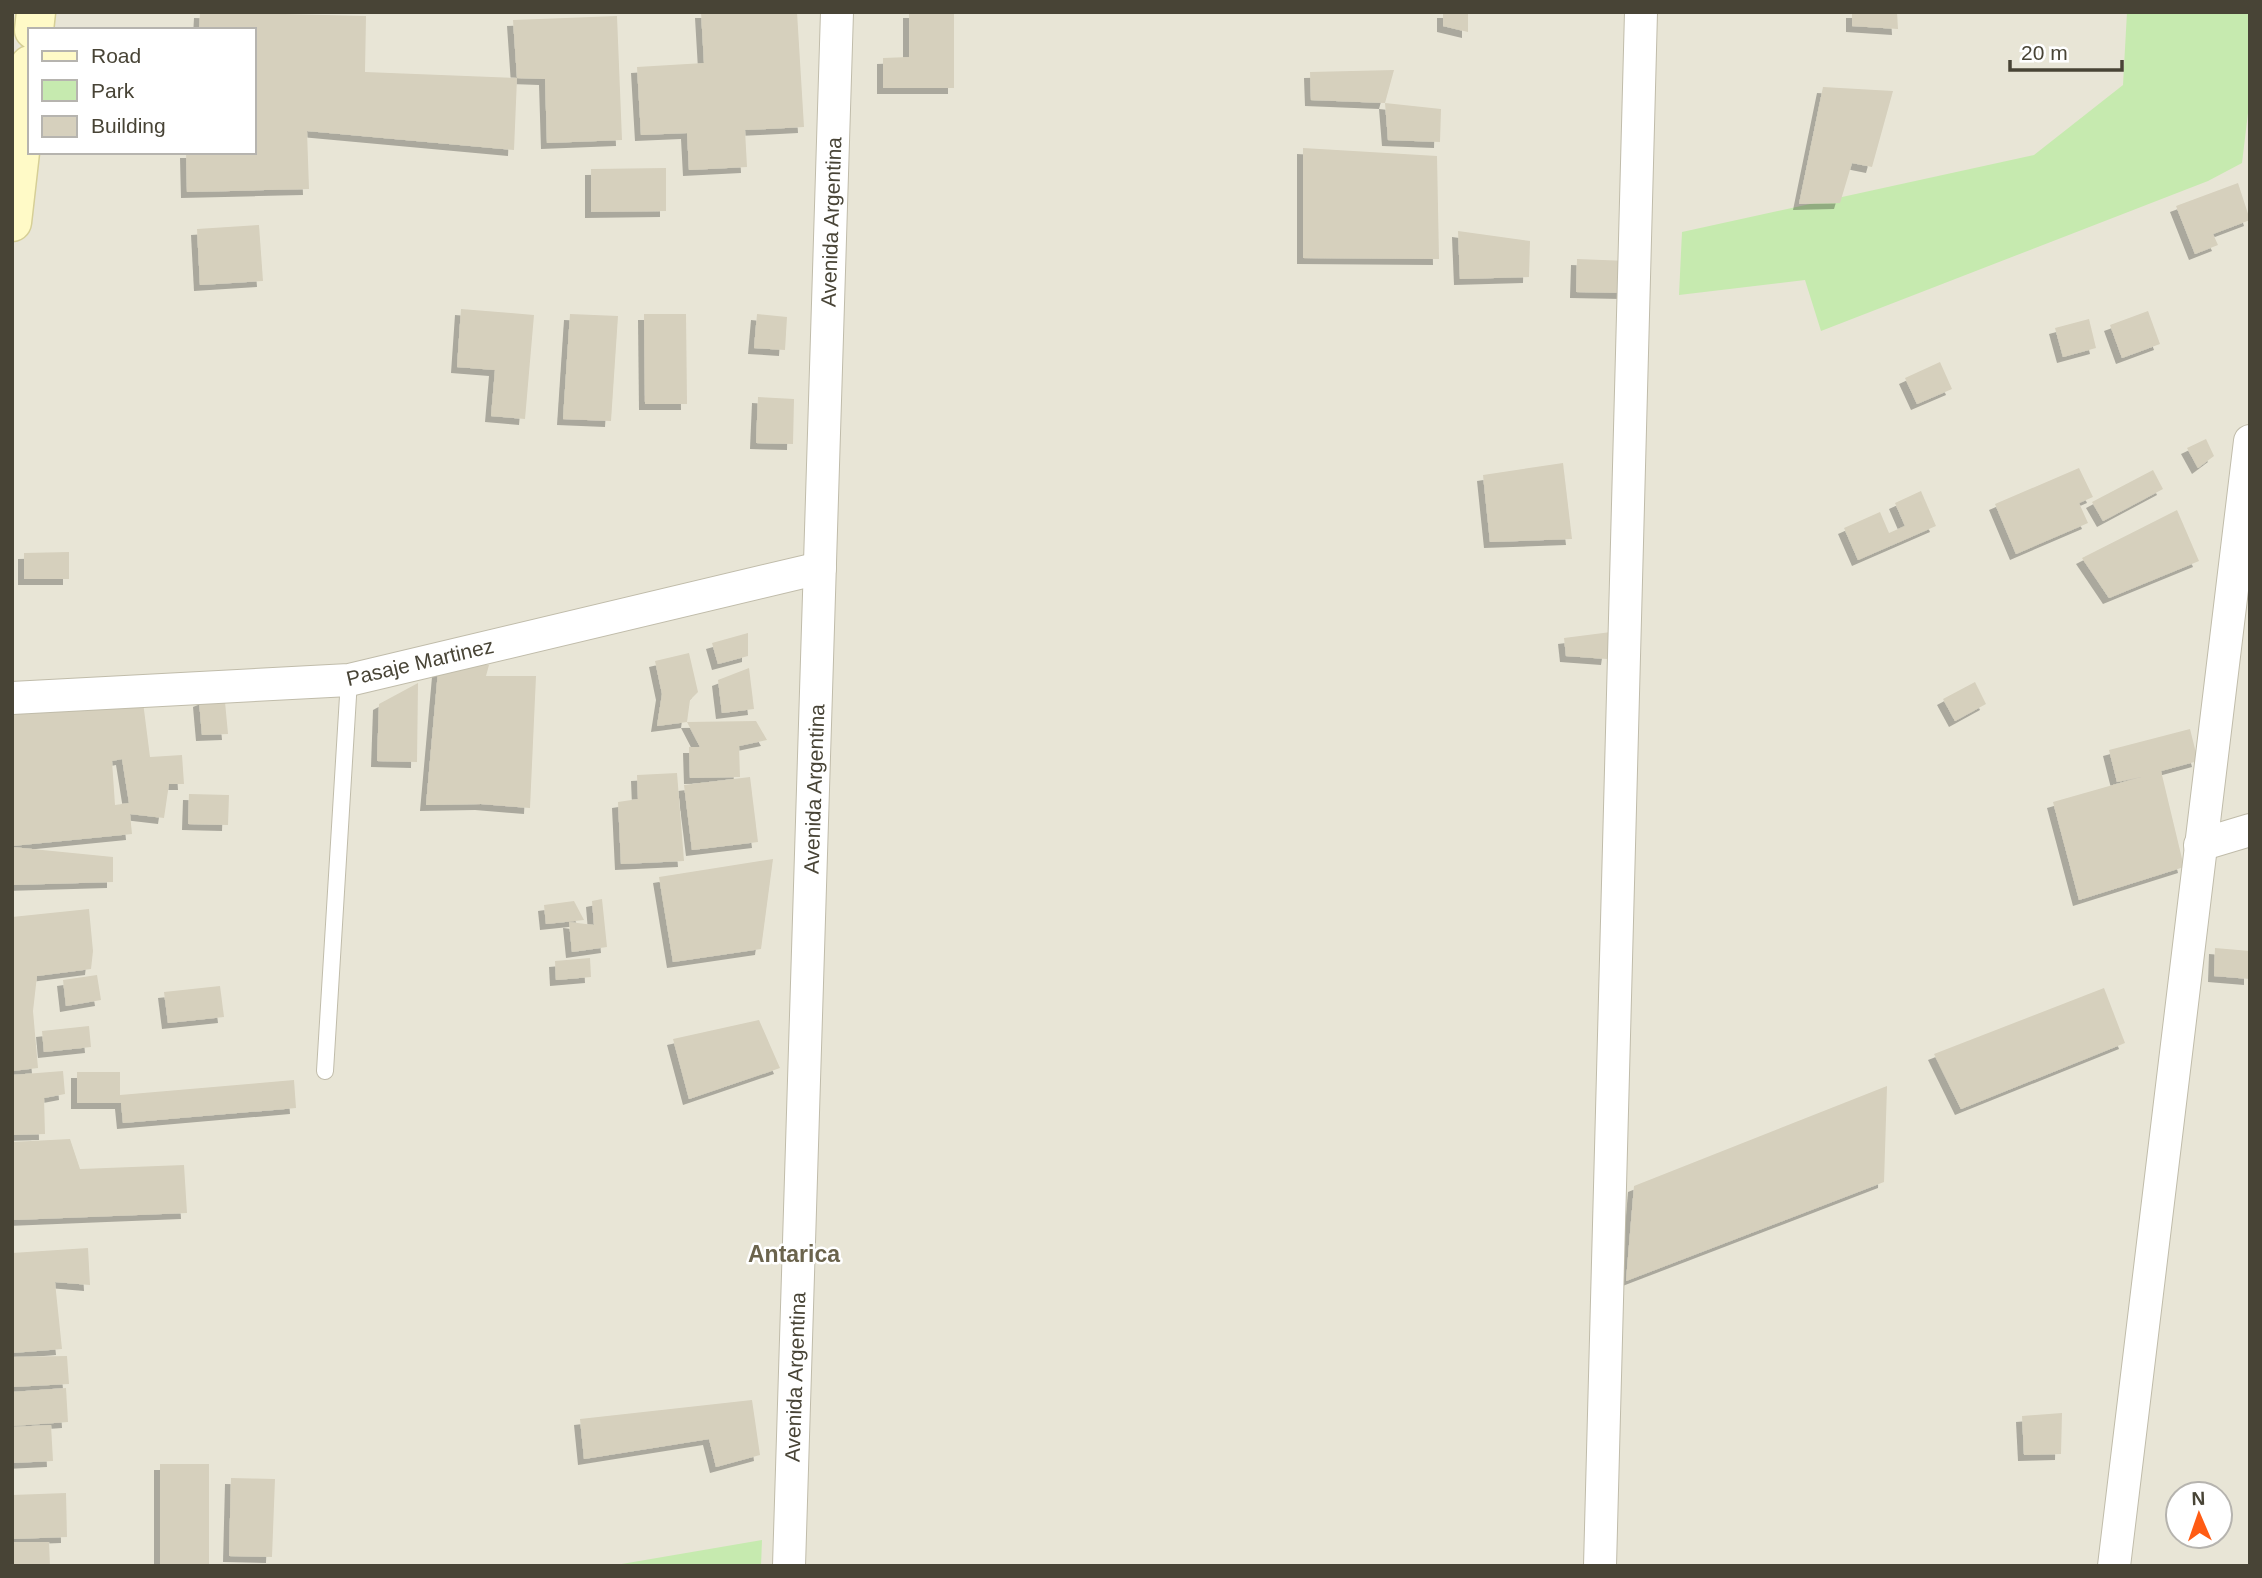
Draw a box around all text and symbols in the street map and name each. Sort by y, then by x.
legend [28,28,256,154]
scale bar [2010,28,2122,72]
text: 20 m [2021,41,2068,64]
text: Road [91,44,141,67]
text: Park [91,79,135,102]
text: Building [91,114,166,137]
street label: Avenida Argentina [817,136,845,307]
street label: Pasaje Martinez [344,634,496,690]
street label: Avenida Argentina [800,703,828,874]
district label: Antarica [748,1241,840,1267]
street label: Avenida Argentina [781,1291,809,1462]
north arrow [2164,1480,2234,1550]
text: N [2191,1488,2206,1509]

